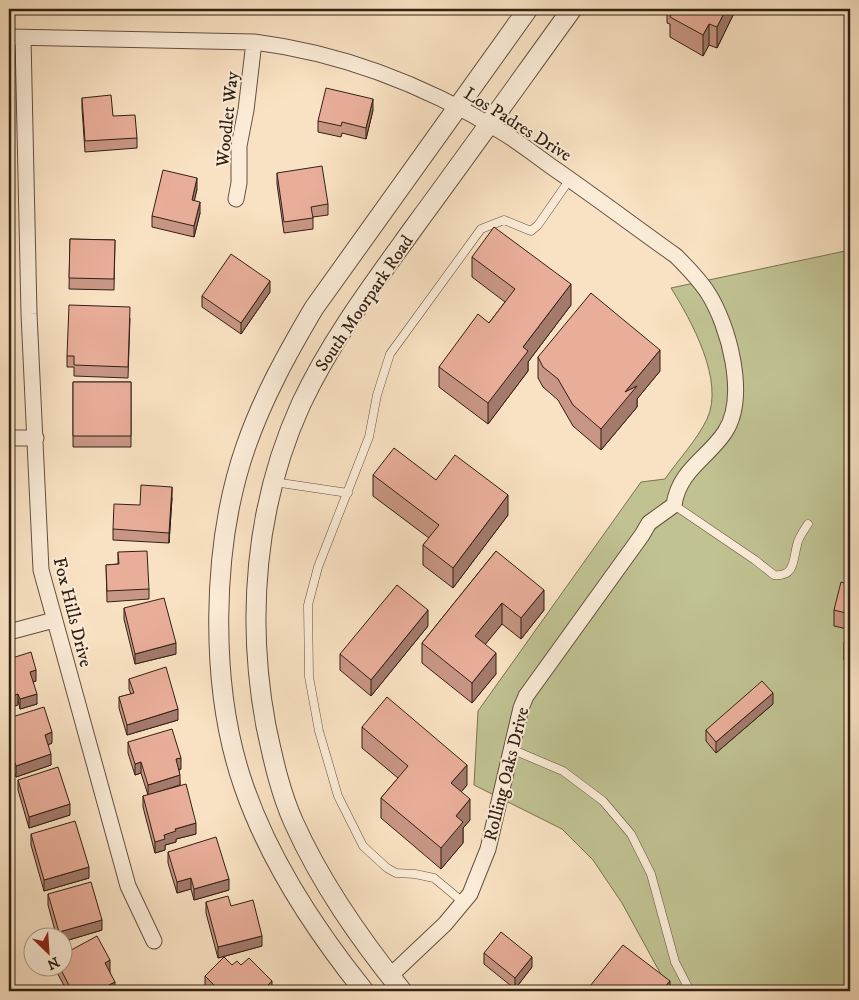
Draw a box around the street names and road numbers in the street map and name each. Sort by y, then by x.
street label: Woodlet Way [212,70,244,169]
street label: Los Padres Drive [460,83,575,167]
street label: South Moorpark Road [311,231,419,376]
street label: Fox Hills Drive [48,555,96,669]
street label: Rolling Oaks Drive [480,705,534,844]

